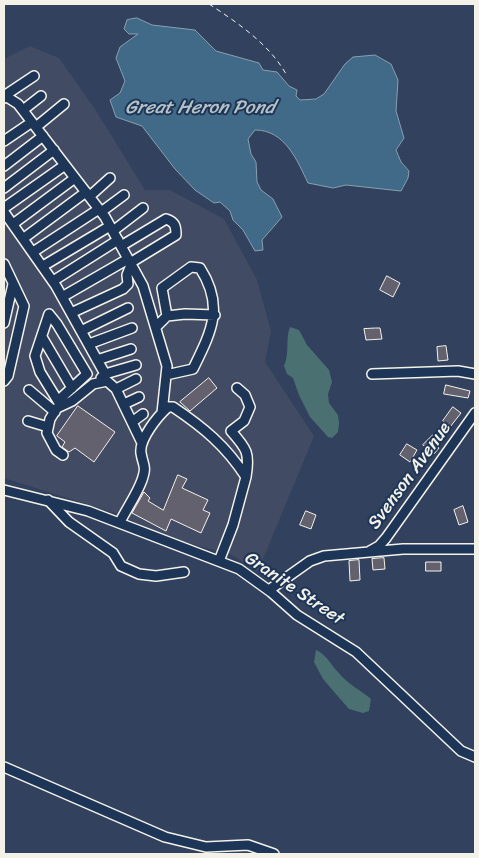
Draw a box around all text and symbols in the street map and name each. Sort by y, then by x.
water label: Great Heron Pond [125,97,275,119]
street label: Svenson Avenue [364,418,456,534]
street label: Granite Street [240,548,348,630]

